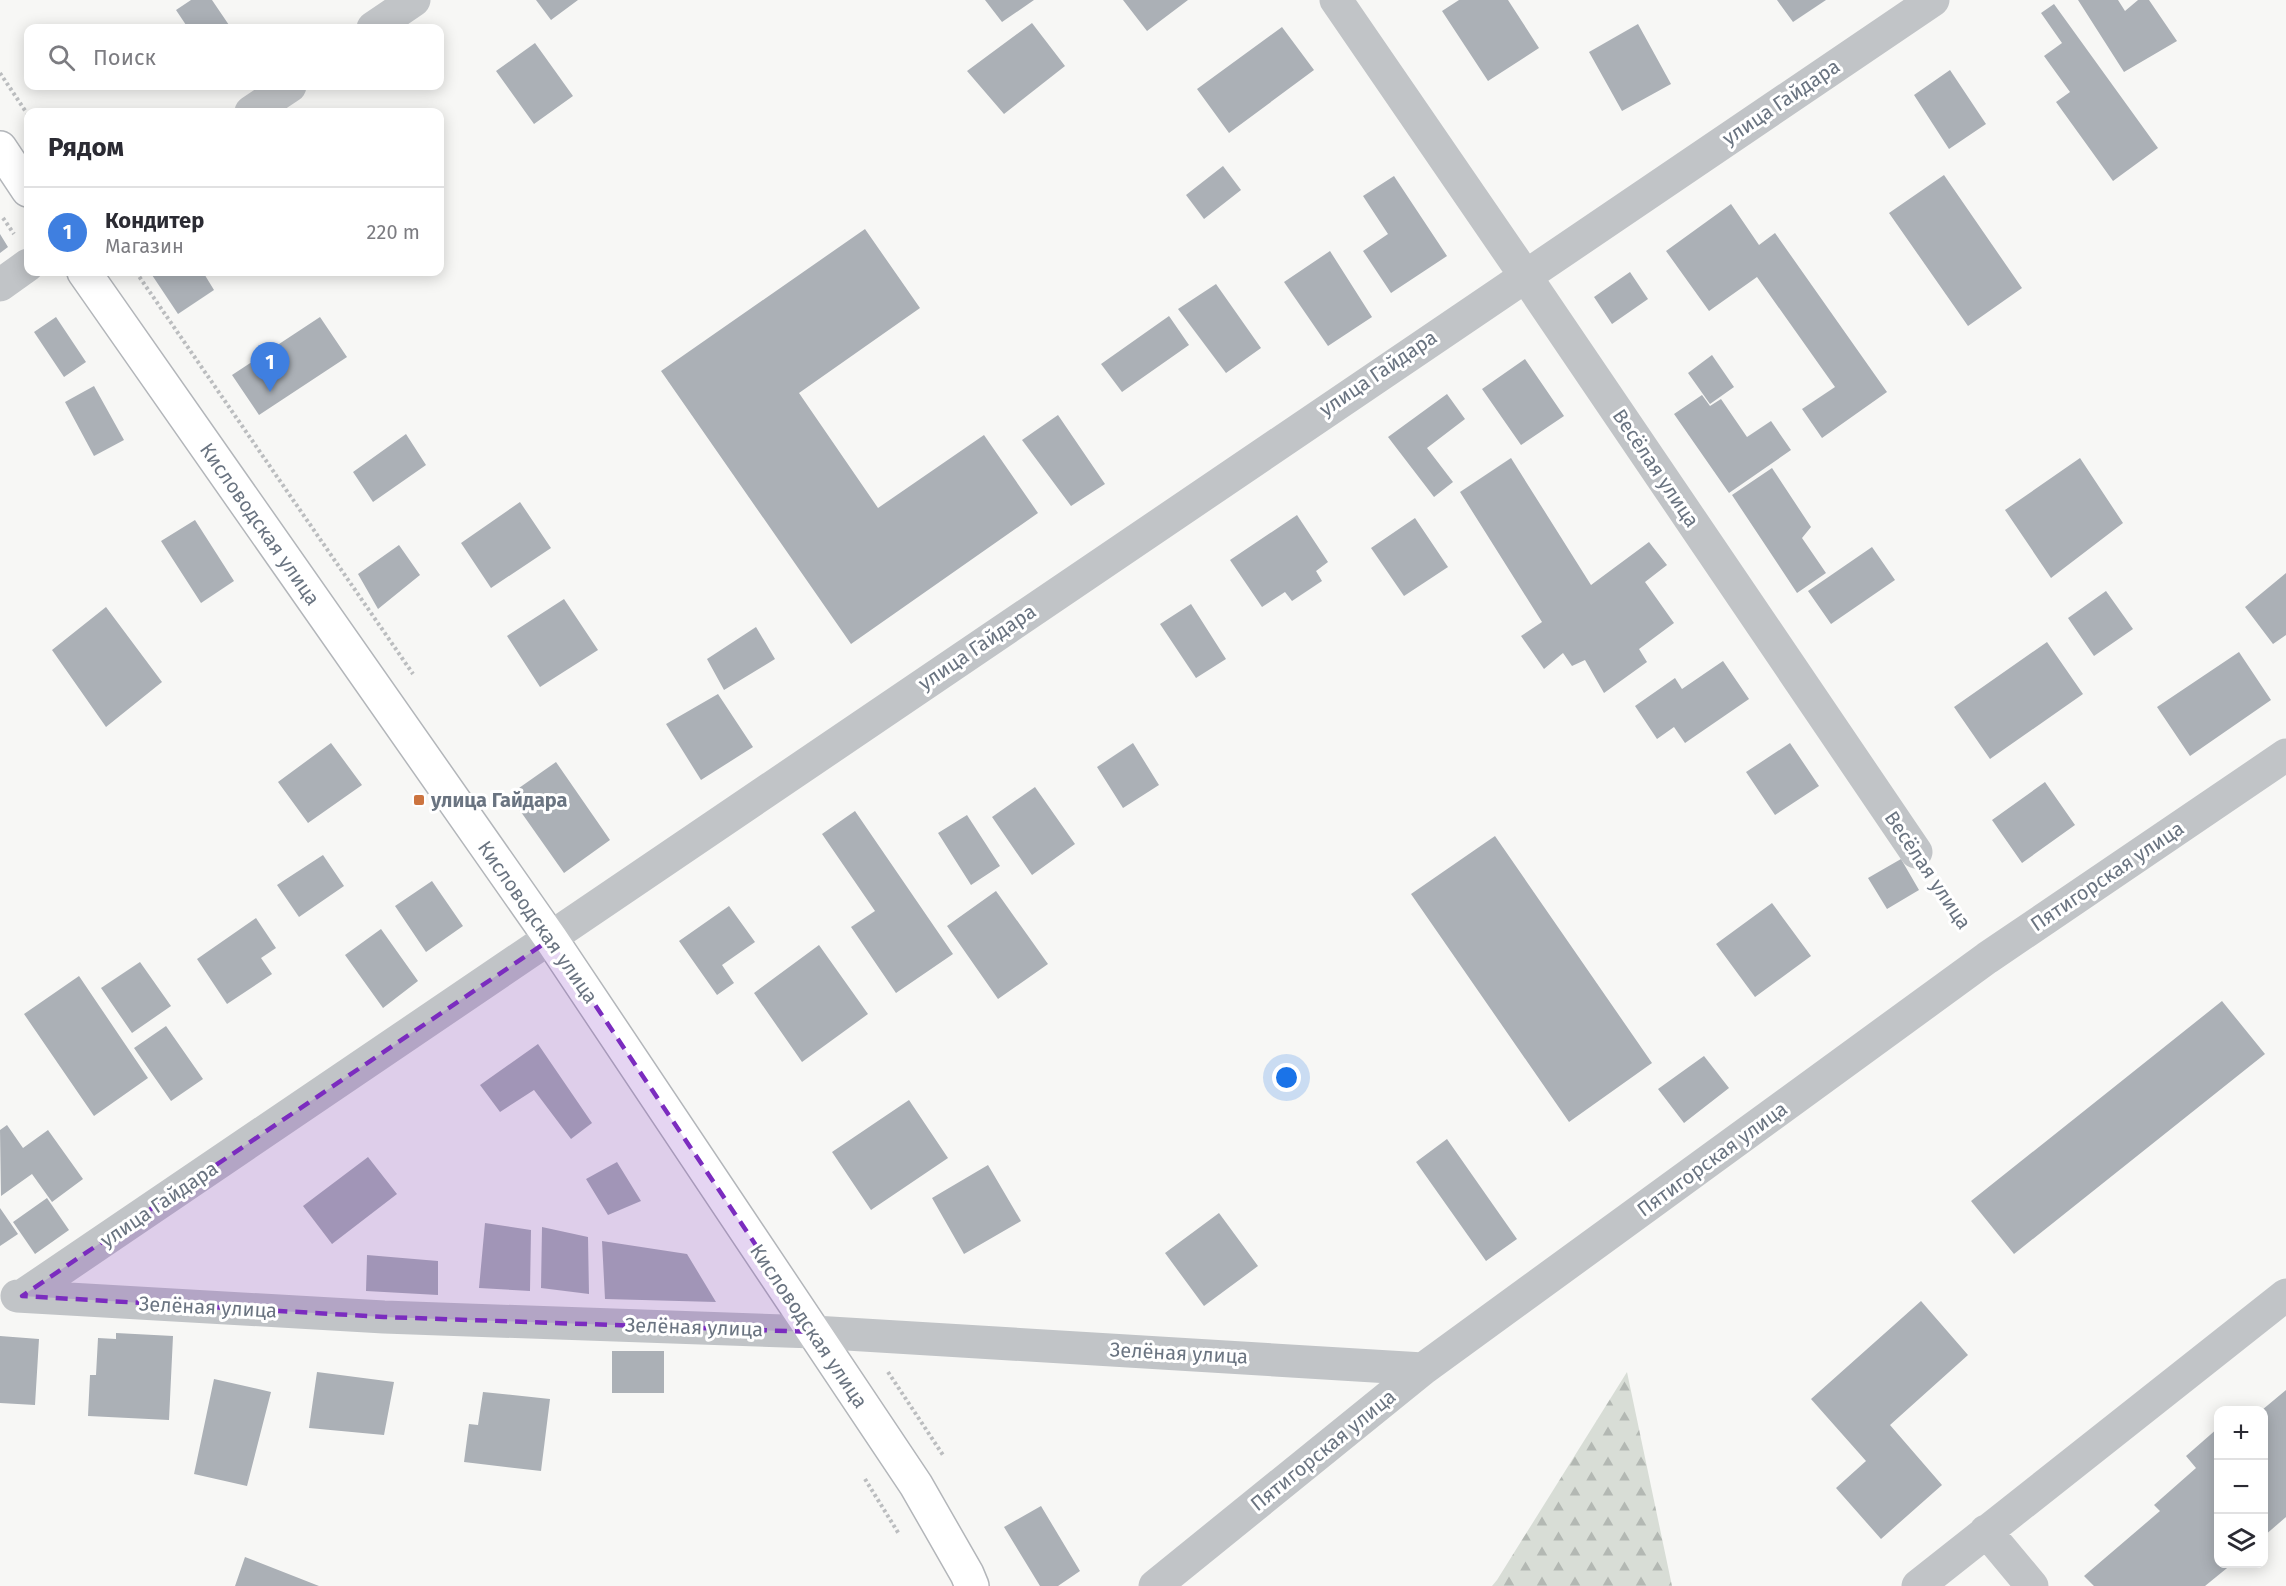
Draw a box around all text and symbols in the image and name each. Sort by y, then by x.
search box [24,24,444,90]
icon: search [45,41,78,74]
text: Поиск [93,44,156,71]
street label: улица Гайдара [1718,54,1844,150]
text: Рядом [48,132,124,163]
text: Кондитер [105,207,204,234]
text: 1 [63,220,72,244]
text: 220 m [367,220,420,244]
text: Магазин [105,234,184,258]
street label: улица Гайдара [1315,325,1441,421]
pin: 1 [250,342,290,392]
street label: Весёлая улица [1608,404,1704,532]
street label: Кисловодская улица [195,438,325,610]
street label: улица Гайдара [914,599,1040,695]
place label: улица Гайдара [430,788,568,812]
marker: улица Гайдара [412,793,426,807]
street label: Весёлая улица [1880,806,1976,934]
street label: Пятигорская улица [2026,816,2188,936]
street label: Кисловодская улица [473,836,603,1008]
your location [1272,1063,1301,1092]
street label: Пятигорская улица [1632,1096,1792,1222]
street label: улица Гайдара [96,1156,222,1252]
street label: Кисловодская улица [745,1239,873,1413]
street label: Зелёная улица [138,1291,278,1323]
street label: Зелёная улица [624,1313,764,1341]
street label: Зелёная улица [1109,1337,1249,1369]
street label: Пятигорская улица [1246,1384,1400,1516]
map controls [2214,1406,2268,1568]
button: + [2214,1406,2268,1460]
button: − [2214,1460,2268,1514]
button: layers [2214,1514,2268,1568]

